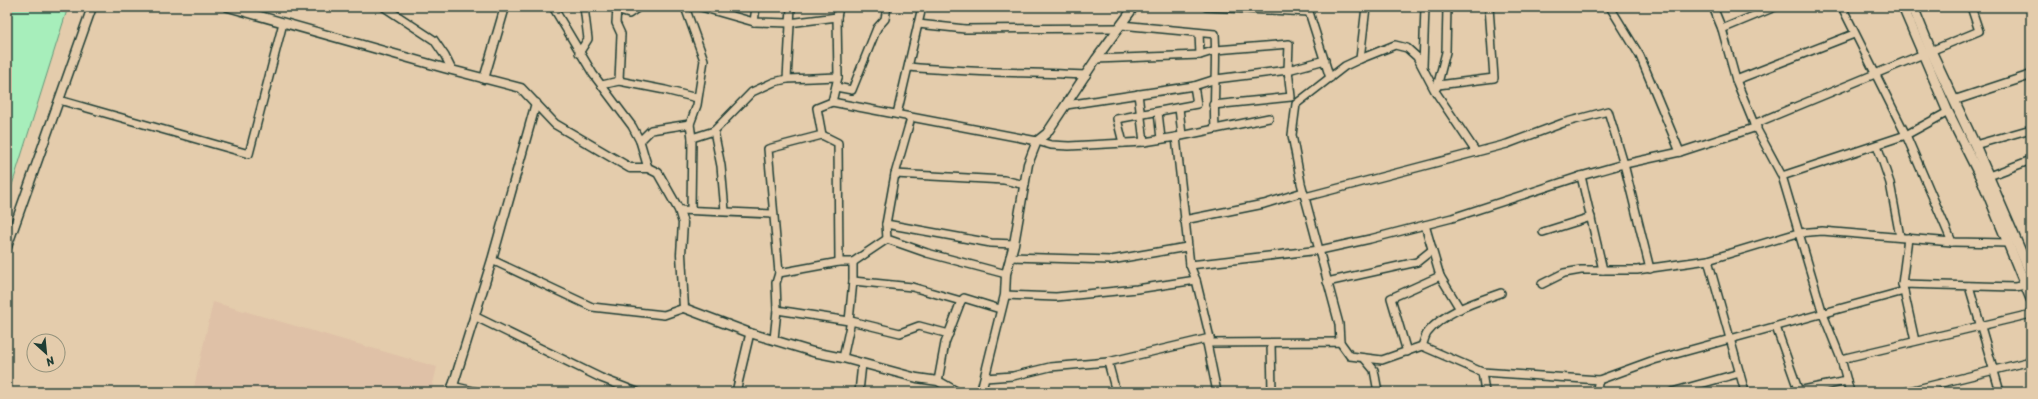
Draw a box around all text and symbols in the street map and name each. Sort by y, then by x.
north arrow [26,333,66,373]
text: N [42,351,59,372]

